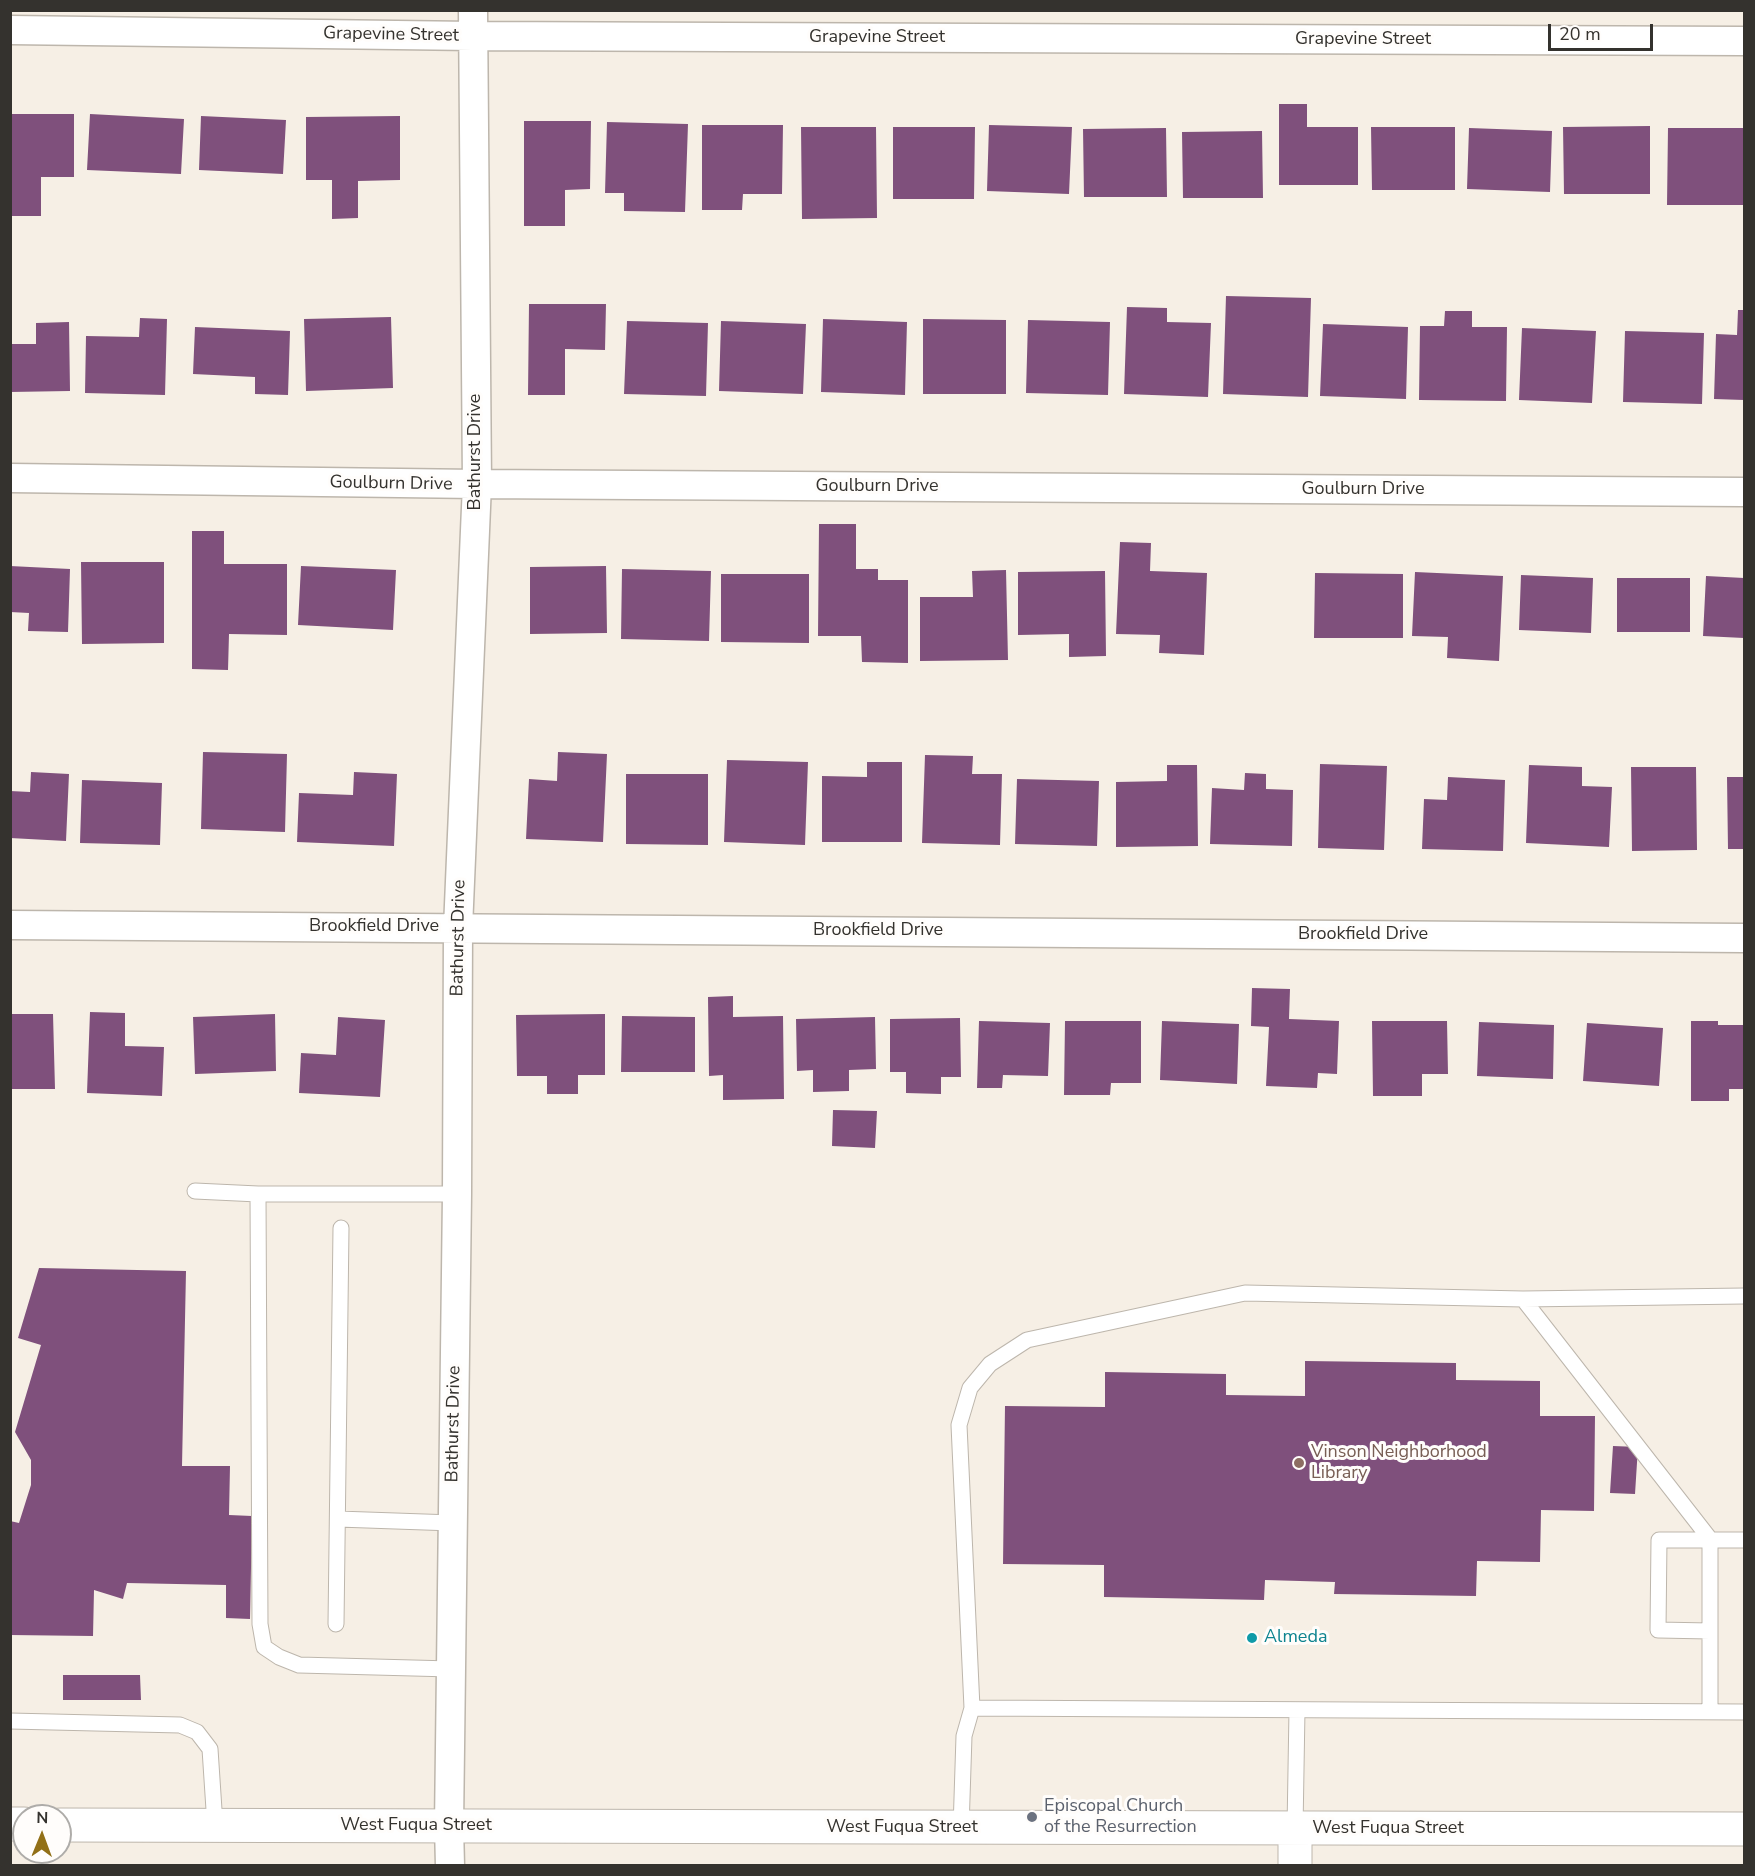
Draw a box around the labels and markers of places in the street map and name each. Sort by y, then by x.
place label: Vinson Neighborhood Library [1311,1442,1487,1484]
marker: Vinson Neighborhood Library [1292,1456,1306,1470]
place label: Almeda [1264,1627,1327,1649]
marker: Almeda [1245,1631,1259,1645]
place label: Episcopal Church of the Resurrection [1044,1796,1197,1838]
marker: Episcopal Church of the Resurrection [1025,1810,1039,1824]

